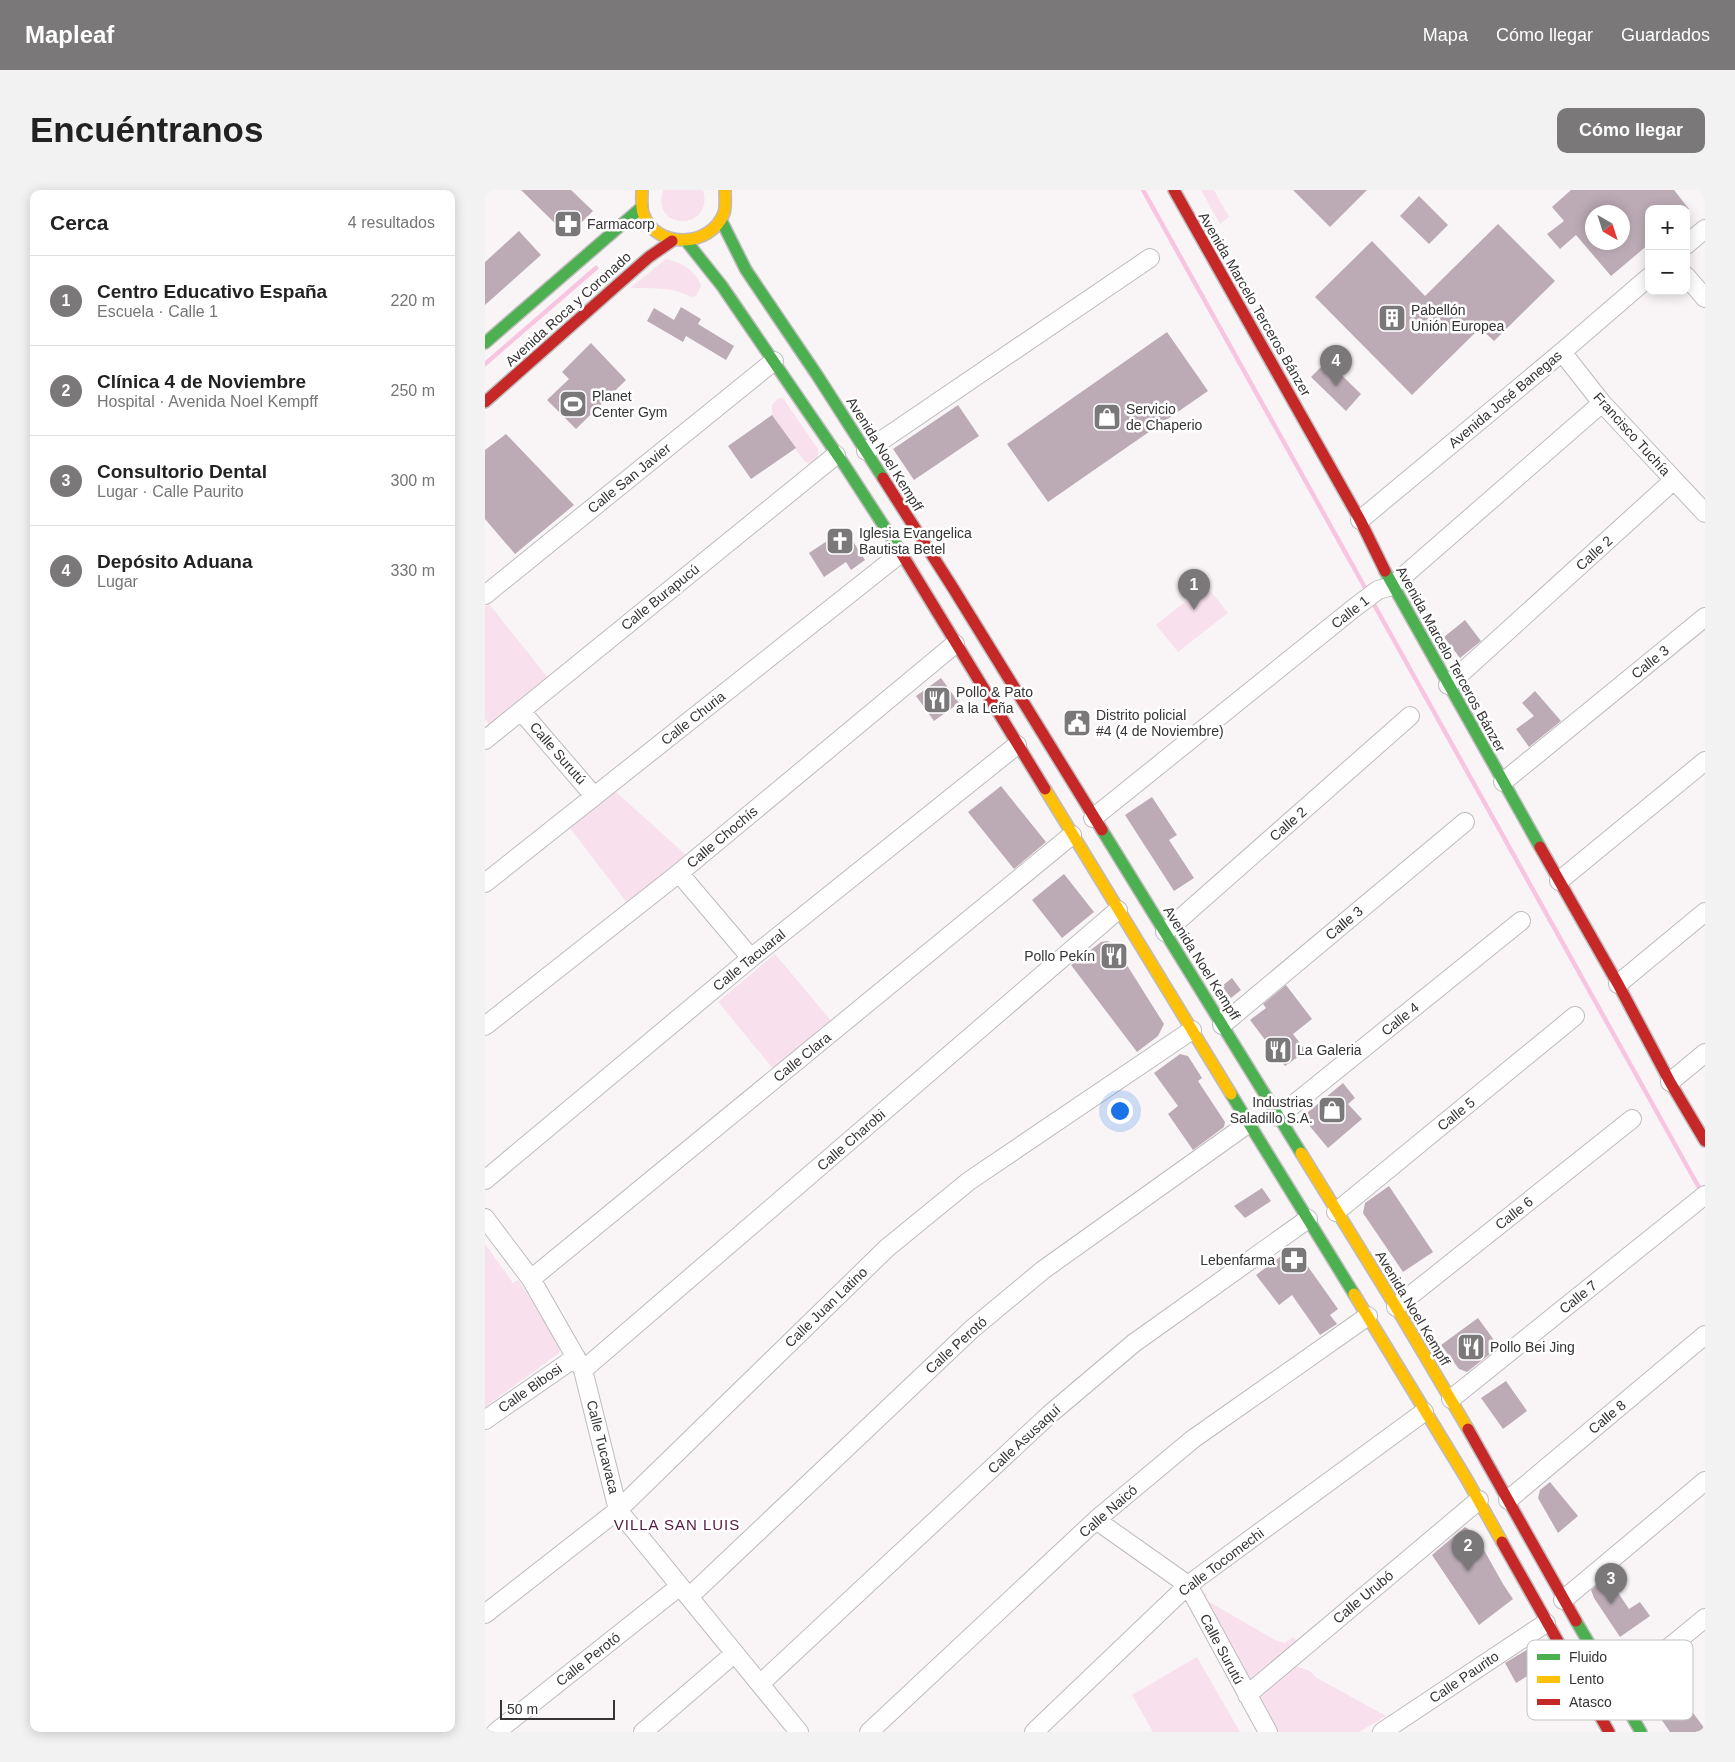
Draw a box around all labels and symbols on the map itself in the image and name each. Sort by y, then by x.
north arrow [1585,205,1630,250]
pharmacy icon: Farmacorp [553,209,583,239]
street label: Avenida Marcelo Terceros Bánzer [1196,209,1314,399]
place label: Farmacorp [587,216,655,232]
street label: Avenida Roca y Coronado [502,248,634,370]
place label: Pabellón Unión Europea [1411,302,1505,334]
building icon: Pabellón Unión Europea [1377,303,1407,333]
pin: 4 [1320,345,1352,386]
street label: Avenida José Banegas [1445,347,1565,451]
place label: Planet Center Gym [592,388,667,420]
sports icon: Planet Center Gym [558,389,588,419]
street label: Francisco Tuchía [1590,389,1674,479]
street label: Avenida Noel Kempff [844,394,927,514]
place label: Servicio de Chaperio [1126,401,1202,433]
shop icon: Servicio de Chaperio [1092,402,1122,432]
street label: Calle San Javier [584,439,674,516]
place label: Iglesia Evangelica Bautista Betel [859,525,972,557]
church icon: Iglesia Evangelica Bautista Betel [825,526,855,556]
street label: Calle 2 [1572,532,1616,574]
street label: Calle Burapucú [618,561,702,633]
street label: Avenida Marcelo Terceros Bánzer [1393,563,1509,755]
pin: 1 [1178,569,1210,610]
street label: Calle 1 [1328,592,1372,632]
street label: Calle 3 [1628,642,1672,682]
place label: Pollo & Pato a la Leña [956,684,1033,716]
restaurant icon: Pollo & Pato a la Leña [922,685,952,715]
street label: Calle Churia [658,688,728,748]
place label: Distrito policial #4 (4 de Noviembre) [1096,707,1224,739]
public building icon: Distrito policial #4 (4 de Noviembre) [1062,708,1092,738]
street label: Calle Surutú [527,719,589,787]
street label: Calle Chochís [683,803,761,871]
street label: Calle 2 [1266,804,1310,844]
street label: Avenida Noel Kempff [1161,903,1244,1023]
street label: Calle 3 [1322,903,1366,943]
street label: Calle Tacuaral [710,926,788,994]
restaurant icon: Pollo Pekín [1099,941,1129,971]
place label: Pollo Pekín [1024,948,1095,964]
street label: Calle 4 [1378,999,1422,1039]
street label: Calle Clara [770,1029,834,1085]
restaurant icon: La Galeria [1263,1035,1293,1065]
place label: La Galeria [1297,1042,1362,1058]
place label: Industrias Saladillo S.A. [1230,1094,1313,1126]
street label: Calle 5 [1434,1094,1478,1134]
shop icon: Industrias Saladillo S.A. [1317,1095,1347,1125]
your location [1107,1098,1133,1124]
street label: Calle Charobi [814,1106,888,1174]
street label: Calle 6 [1492,1193,1536,1233]
pharmacy icon: Lebenfarma [1279,1245,1309,1275]
street label: Avenida Noel Kempff [1372,1248,1454,1368]
place label: Lebenfarma [1200,1252,1275,1268]
street label: Calle Juan Latino [782,1264,871,1350]
street label: Calle 7 [1556,1277,1600,1317]
street label: Calle Perotó [922,1313,990,1377]
restaurant icon: Pollo Bei Jing [1456,1332,1486,1362]
place label: Pollo Bei Jing [1490,1339,1575,1355]
street label: Calle Bibosi [495,1360,565,1416]
street label: Calle 8 [1585,1397,1629,1437]
street label: Calle Tucavaca [584,1399,622,1496]
street label: Calle Asusaquí [984,1401,1064,1477]
street label: Calle Naicó [1076,1481,1140,1541]
district label: VILLA SAN LUIS [614,1516,740,1533]
street label: Calle Tocomechi [1175,1525,1267,1599]
pin: 2 [1452,1530,1484,1571]
pin: 3 [1595,1563,1627,1604]
street label: Calle Urubó [1330,1567,1397,1627]
street label: Calle Surutú [1197,1611,1247,1687]
street label: Calle Perotó [553,1629,623,1689]
legend [1527,1640,1693,1720]
street label: Calle Paurito [1426,1648,1502,1706]
text: Fluido [1569,1649,1607,1665]
text: Lento [1569,1671,1604,1687]
text: Atasco [1569,1694,1612,1710]
scale bar [500,1697,615,1720]

